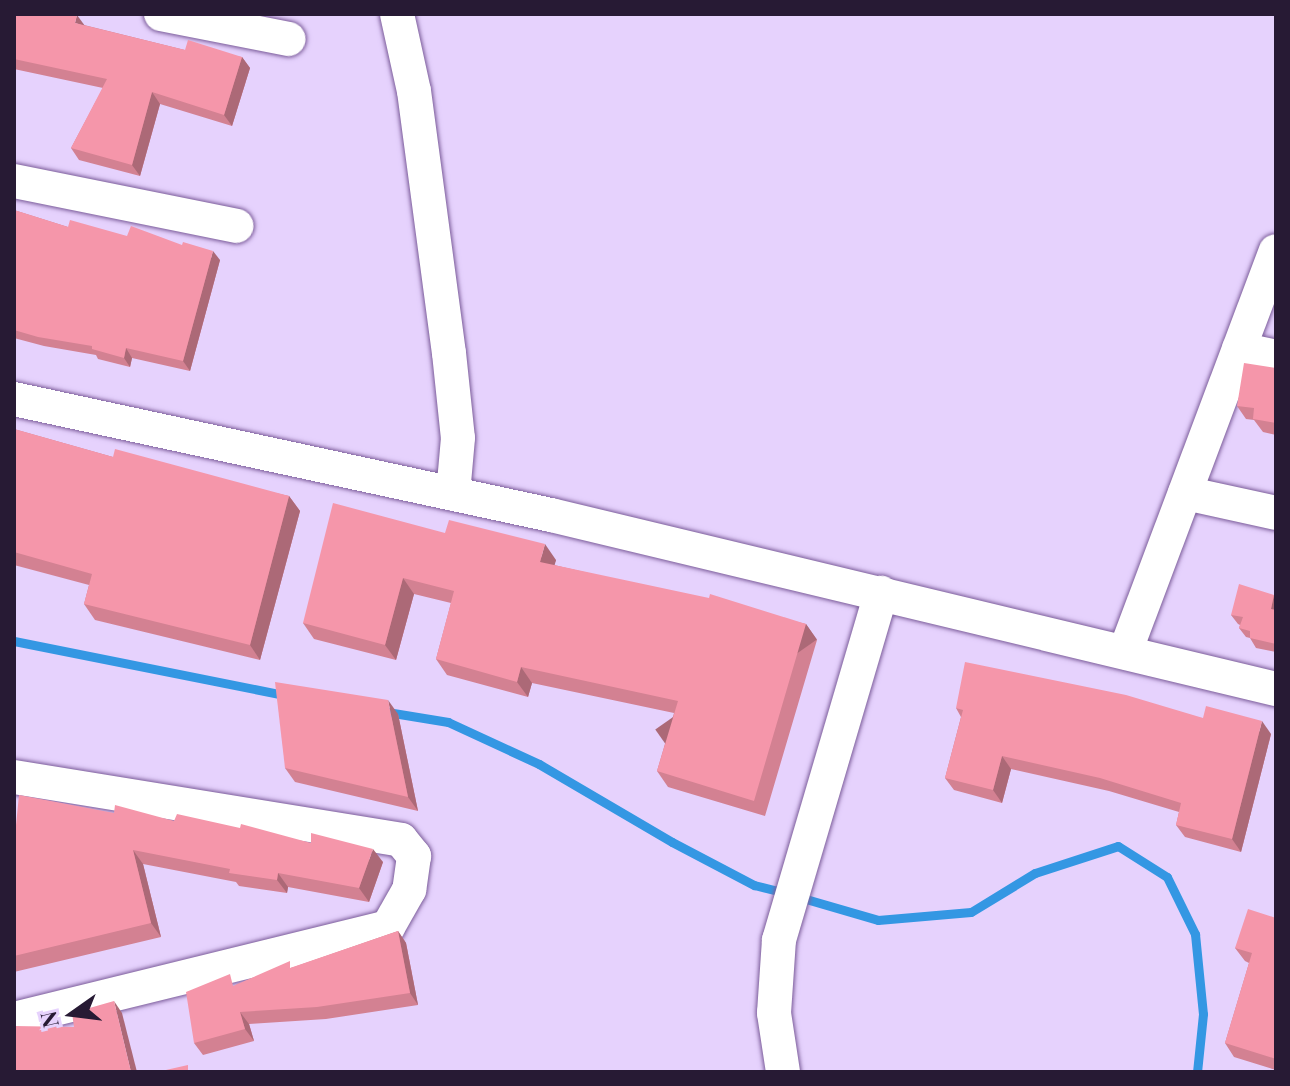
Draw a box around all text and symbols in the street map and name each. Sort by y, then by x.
north arrow [32,974,112,1054]
text: N [32,1008,65,1031]

